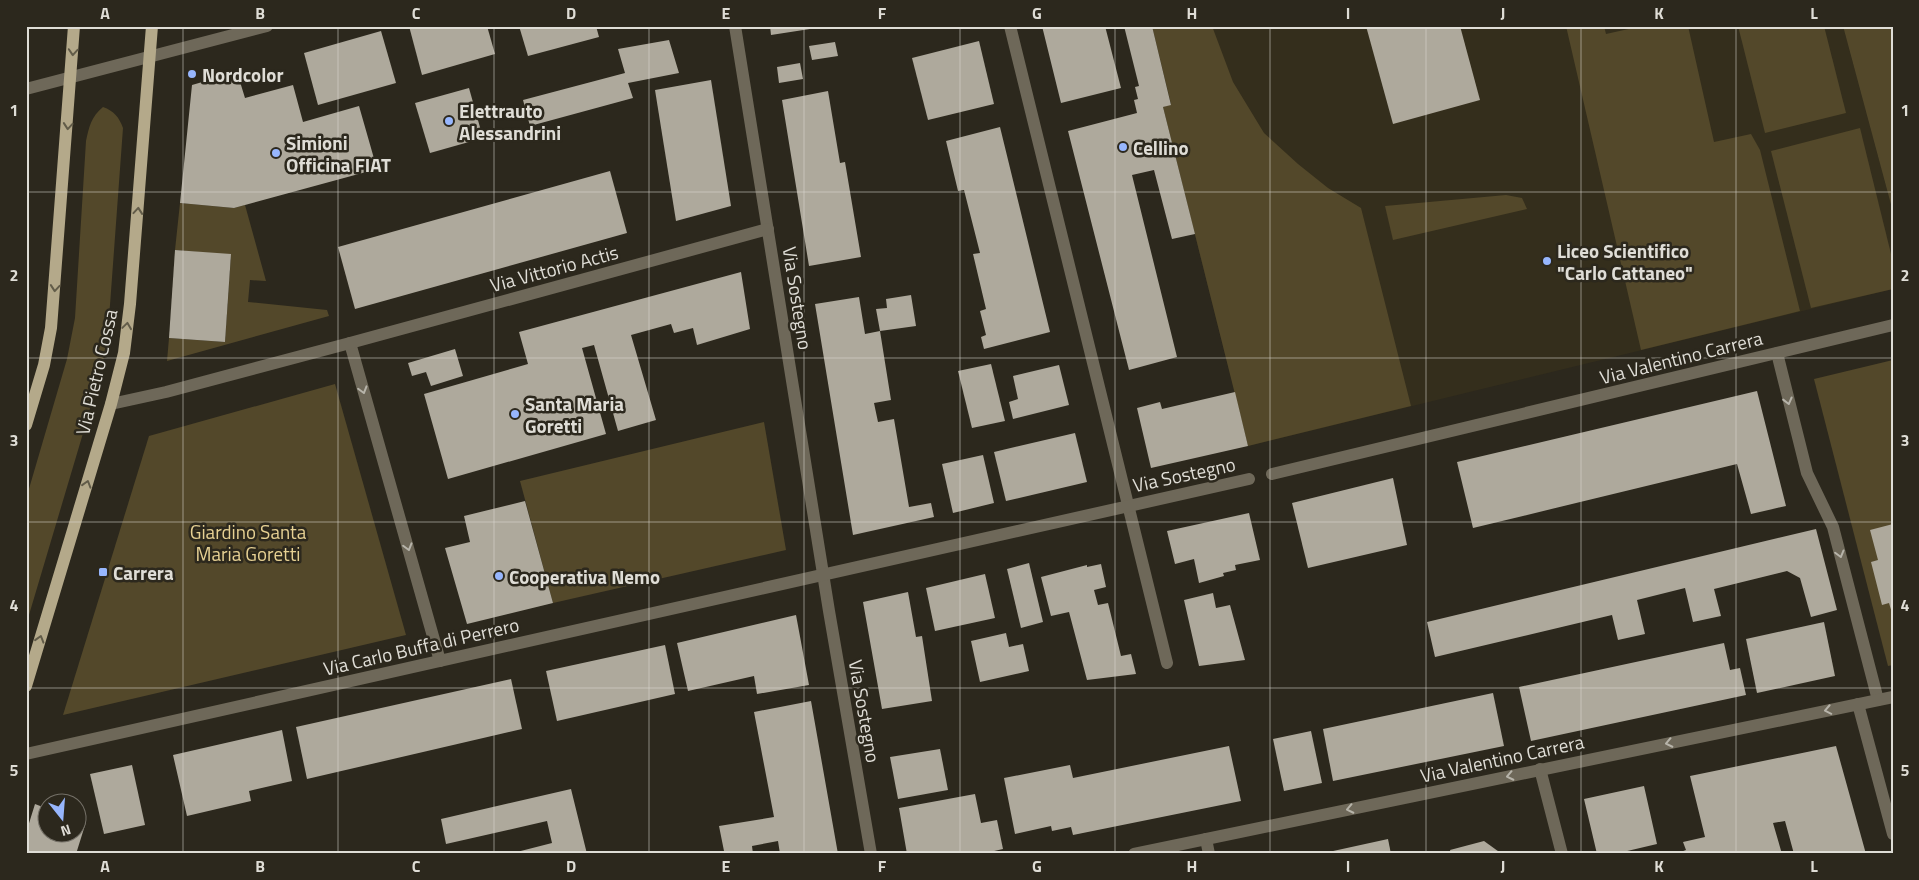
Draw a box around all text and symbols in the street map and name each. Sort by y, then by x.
text: A [100,1,110,25]
text: B [255,1,265,25]
text: C [412,1,421,25]
text: D [566,1,576,25]
text: E [722,1,731,25]
text: F [878,1,887,25]
text: G [1032,1,1042,25]
text: H [1187,1,1197,25]
text: I [1346,1,1350,25]
text: J [1501,1,1505,25]
text: K [1654,1,1664,25]
text: L [1810,1,1818,25]
one-way arrow [67,48,78,56]
place label: Nordcolor [202,60,283,89]
marker: Nordcolor [186,68,198,80]
place label: Elettrauto Alessandrini [459,96,561,147]
text: 1 [10,98,18,122]
text: 1 [1901,98,1909,122]
marker: Elettrauto Alessandrini [443,115,455,127]
one-way arrow [63,122,74,130]
place label: Simioni Officina FIAT [286,128,391,179]
place label: Cellino [1133,133,1189,162]
marker: Cellino [1117,141,1129,153]
marker: Simioni Officina FIAT [270,147,282,159]
one-way arrow [132,207,143,215]
place label: Liceo Scientifico "Carlo Cattaneo" [1557,236,1693,287]
street label: Via Vittorio Actis [487,237,621,299]
street label: Via Sostegno [776,244,820,352]
marker: Liceo Scientifico "Carlo Cattaneo" [1541,255,1553,267]
text: 2 [10,263,18,287]
text: 2 [1901,263,1909,287]
one-way arrow [49,284,60,292]
street label: Via Pietro Cossa [67,306,125,438]
one-way arrow [122,322,132,331]
street label: Via Valentino Carrera [1597,323,1766,391]
one-way arrow [357,386,368,395]
place label: Santa Maria Goretti [525,389,624,440]
one-way arrow [1783,396,1793,404]
marker: Santa Maria Goretti [509,408,521,420]
text: 3 [10,428,18,452]
text: 3 [1901,428,1909,452]
street label: Via Sostegno [1130,449,1238,499]
one-way arrow [82,480,92,488]
park label: Giardino Santa Maria Goretti [190,517,307,568]
one-way arrow [402,542,412,550]
one-way arrow [1834,549,1845,558]
place label: Carrera [113,558,174,587]
place label: Cooperativa Nemo [509,562,660,591]
marker: Carrera [97,566,109,578]
marker: Cooperativa Nemo [493,570,505,582]
text: 4 [10,593,19,617]
text: 4 [1901,593,1910,617]
street label: Via Carlo Buffa di Perrero [320,609,522,683]
one-way arrow [35,636,45,644]
street label: Via Sostegno [842,657,888,765]
one-way arrow [1823,704,1832,715]
street label: Via Valentino Carrera [1417,726,1587,790]
one-way arrow [1664,737,1673,747]
text: 5 [10,758,19,782]
text: 5 [1901,758,1910,782]
one-way arrow [1505,770,1514,781]
north arrow [38,792,88,842]
one-way arrow [1346,803,1355,814]
text: N [58,819,74,842]
text: A [100,854,110,878]
text: B [255,854,265,878]
text: C [412,854,421,878]
text: D [566,854,576,878]
text: E [722,854,731,878]
text: F [878,854,887,878]
text: G [1032,854,1042,878]
text: H [1187,854,1197,878]
text: I [1346,854,1350,878]
text: J [1501,854,1505,878]
text: K [1654,854,1664,878]
text: L [1810,854,1818,878]

